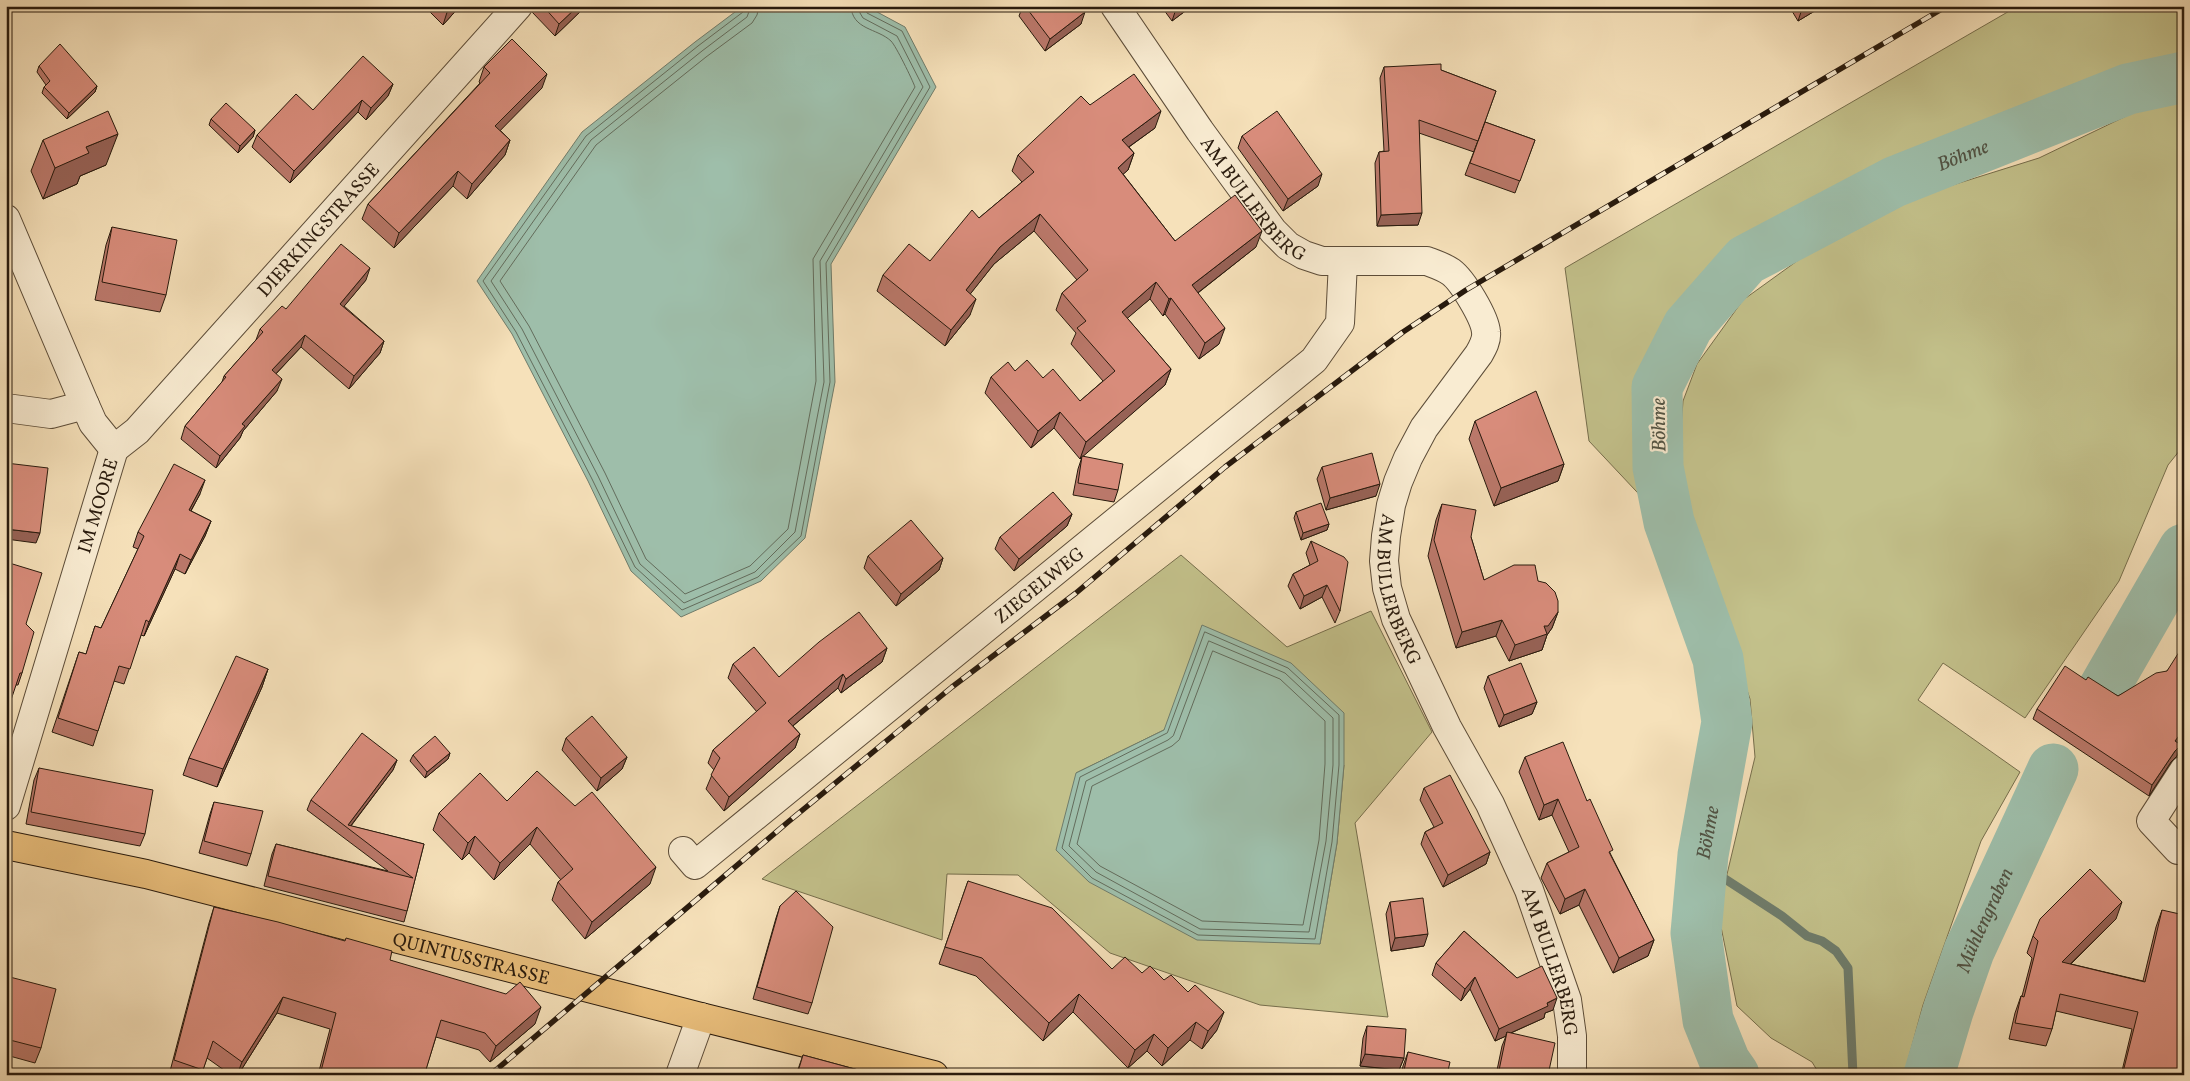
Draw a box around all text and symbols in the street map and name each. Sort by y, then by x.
street label: AM BULLERBERG [1193,132,1310,269]
water label: Böhme [1933,133,1994,180]
street label: DIERKINGSTRASSE [252,158,386,303]
water label: Böhme [1646,397,1674,452]
street label: IM MOORE [72,455,125,557]
street label: AM BULLERBERG [1369,512,1427,669]
street label: ZIEGELWEG [989,542,1091,631]
water label: Böhme [1690,803,1728,862]
water label: Mühlengraben [1950,864,2021,977]
street label: AM BULLERBERG [1514,884,1583,1038]
street label: QUINTUSSTRASSE [390,927,552,992]

